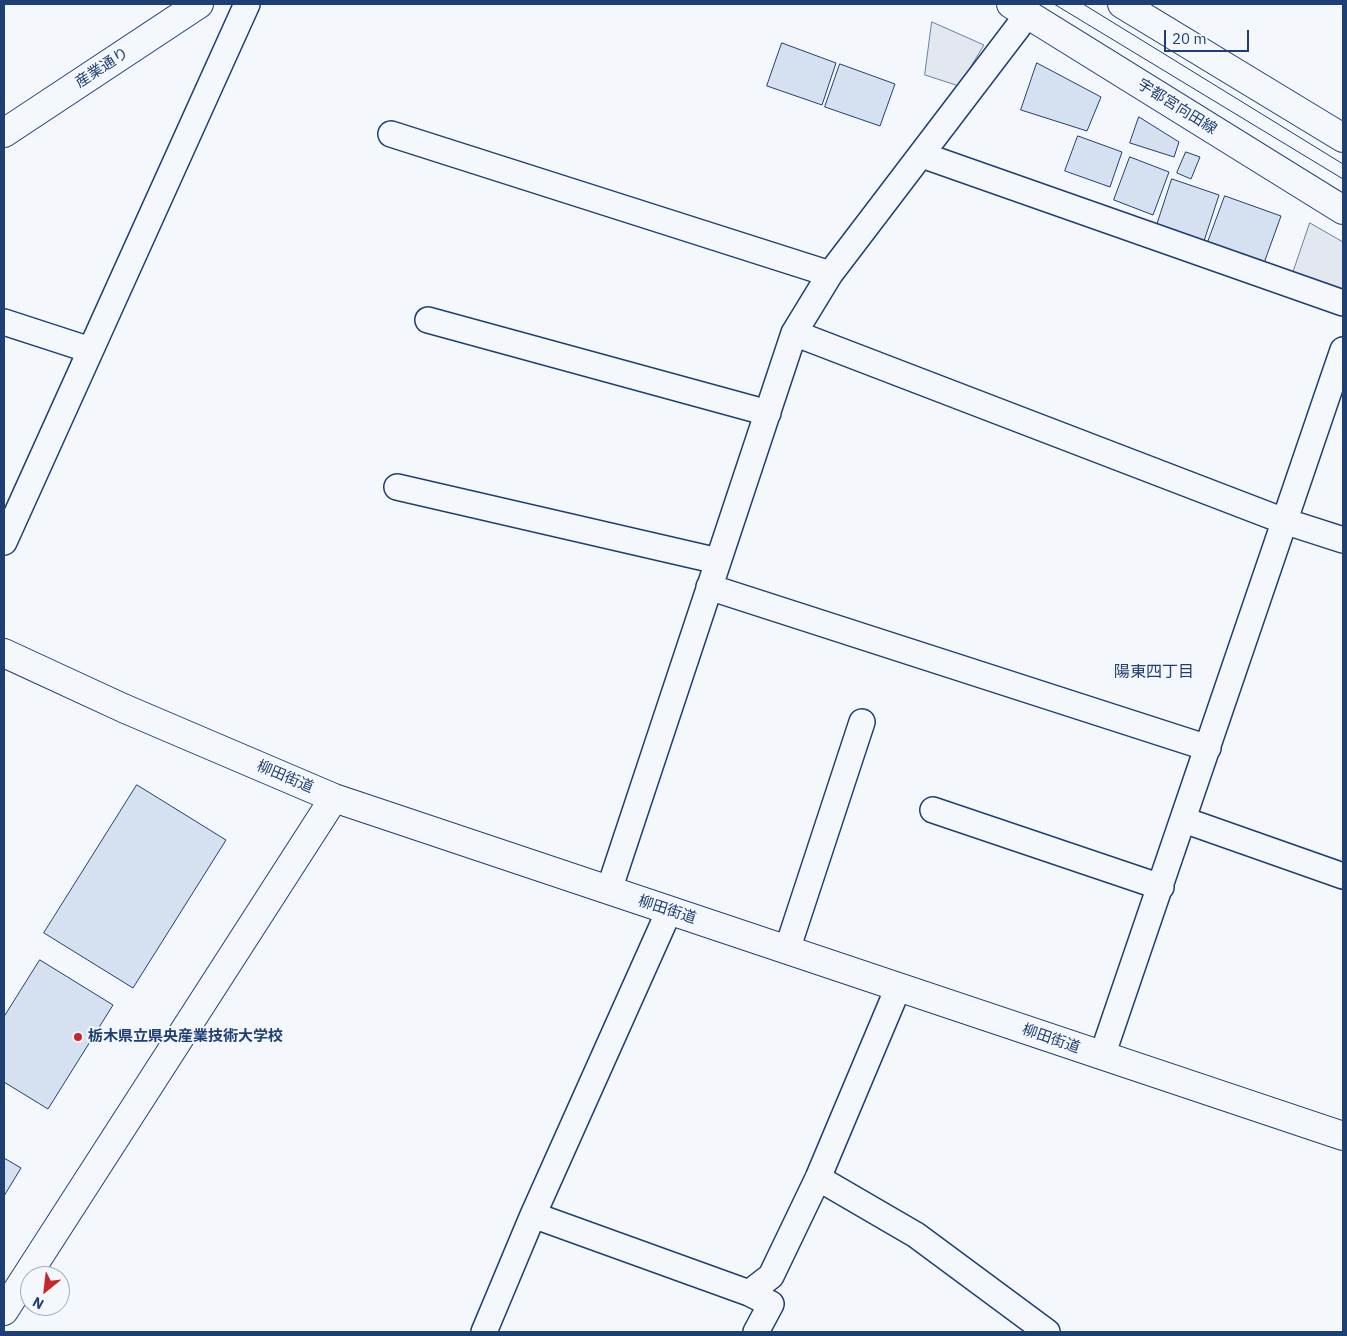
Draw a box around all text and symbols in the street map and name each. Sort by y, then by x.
scale bar [1167,20,1252,52]
text: 20 m [1172,29,1207,48]
street label: 産業通り [72,44,132,92]
street label: 宇都宮向田線 [1134,76,1220,138]
district label: 陽東四丁目 [1114,662,1194,682]
street label: 柳田街道 [254,757,316,797]
street label: 柳田街道 [636,892,698,928]
street label: 柳田街道 [1020,1021,1082,1057]
place label: 栃木県立県央産業技術大学校 [88,1028,283,1046]
marker: 栃木県立県央産業技術大学校 [72,1031,84,1043]
north arrow [20,1266,70,1316]
text: N [29,1293,47,1314]

